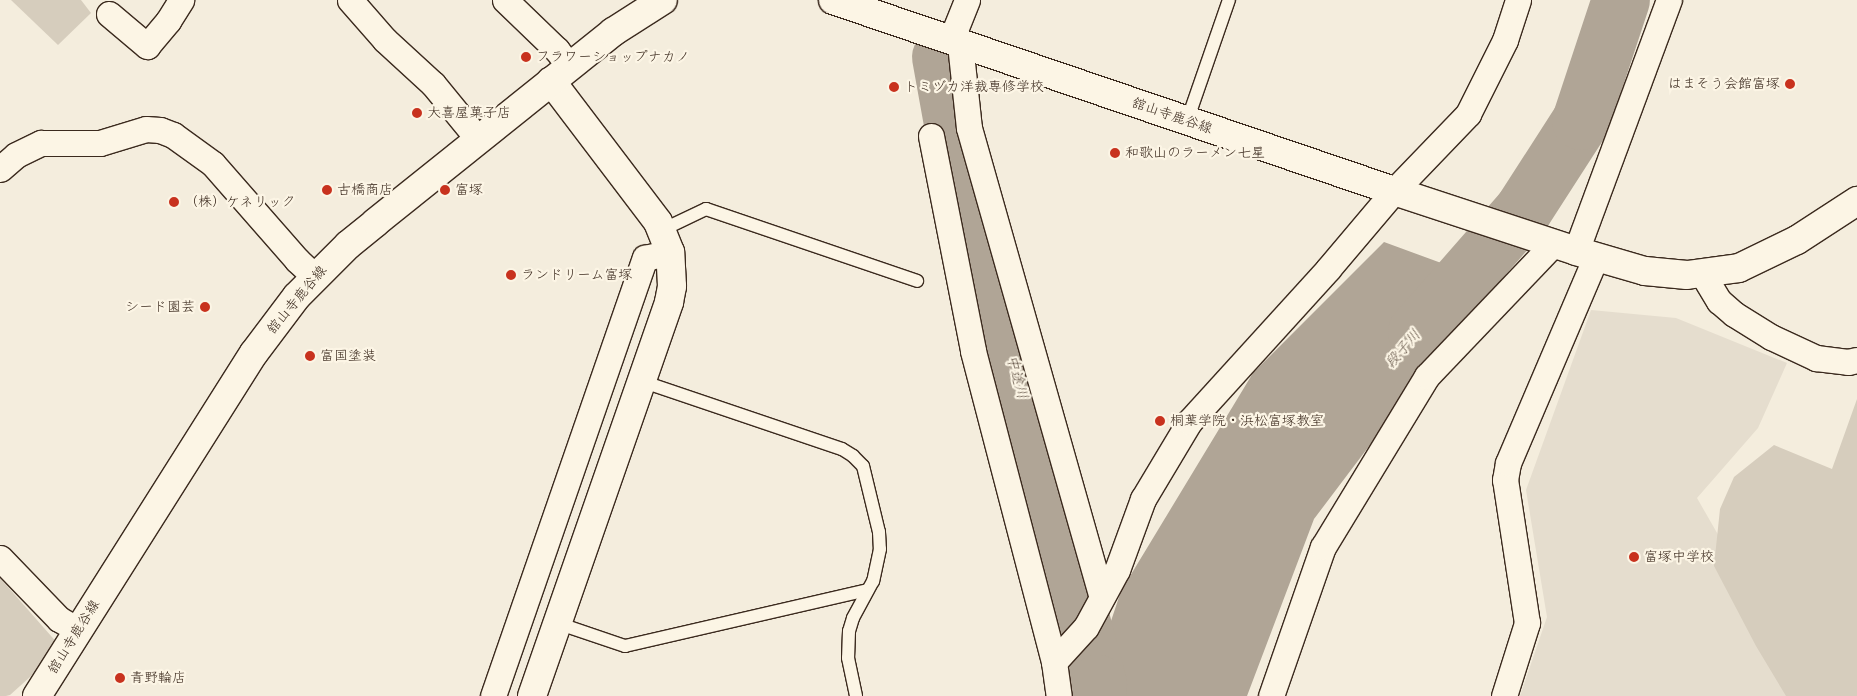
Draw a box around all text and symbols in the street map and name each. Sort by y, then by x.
place label: フラワーショップナカノ [536,49,690,65]
marker: フラワーショップナカノ [520,51,532,63]
place label: はまそう会館富塚 [1668,76,1780,92]
marker: はまそう会館富塚 [1784,78,1796,90]
place label: トミヅカ洋裁専修学校 [904,79,1044,95]
marker: トミヅカ洋裁専修学校 [888,81,900,93]
street label: 舘山寺鹿谷線 [1130,94,1214,138]
place label: 大喜屋菓子店 [427,105,511,121]
marker: 大喜屋菓子店 [411,107,423,119]
place label: 和歌山のラーメン七星 [1125,145,1265,161]
marker: 和歌山のラーメン七星 [1109,147,1121,159]
place label: 古橋商店 [337,182,393,198]
place label: 富塚 [455,182,483,198]
marker: 古橋商店 [321,184,333,196]
marker: 富塚 [439,184,451,196]
place label: （株）ケネリック [184,194,296,210]
marker: （株）ケネリック [168,196,180,208]
street label: 舘山寺鹿谷線 [264,262,330,338]
place label: ランドリーム富塚 [521,267,633,283]
marker: ランドリーム富塚 [505,269,517,281]
place label: シード園芸 [125,299,195,315]
marker: シード園芸 [199,301,211,313]
water label: 段子川 [1381,326,1425,372]
place label: 富国塗装 [320,348,376,364]
marker: 富国塗装 [304,350,316,362]
water label: 中途川 [1002,353,1032,401]
place label: 桐葉学院・浜松富塚教室 [1170,413,1324,429]
marker: 桐葉学院・浜松富塚教室 [1154,415,1166,427]
place label: 富塚中学校 [1644,549,1714,565]
marker: 富塚中学校 [1628,551,1640,563]
street label: 舘山寺鹿谷線 [45,597,103,677]
place label: 青野輪店 [130,670,186,686]
marker: 青野輪店 [114,672,126,684]

